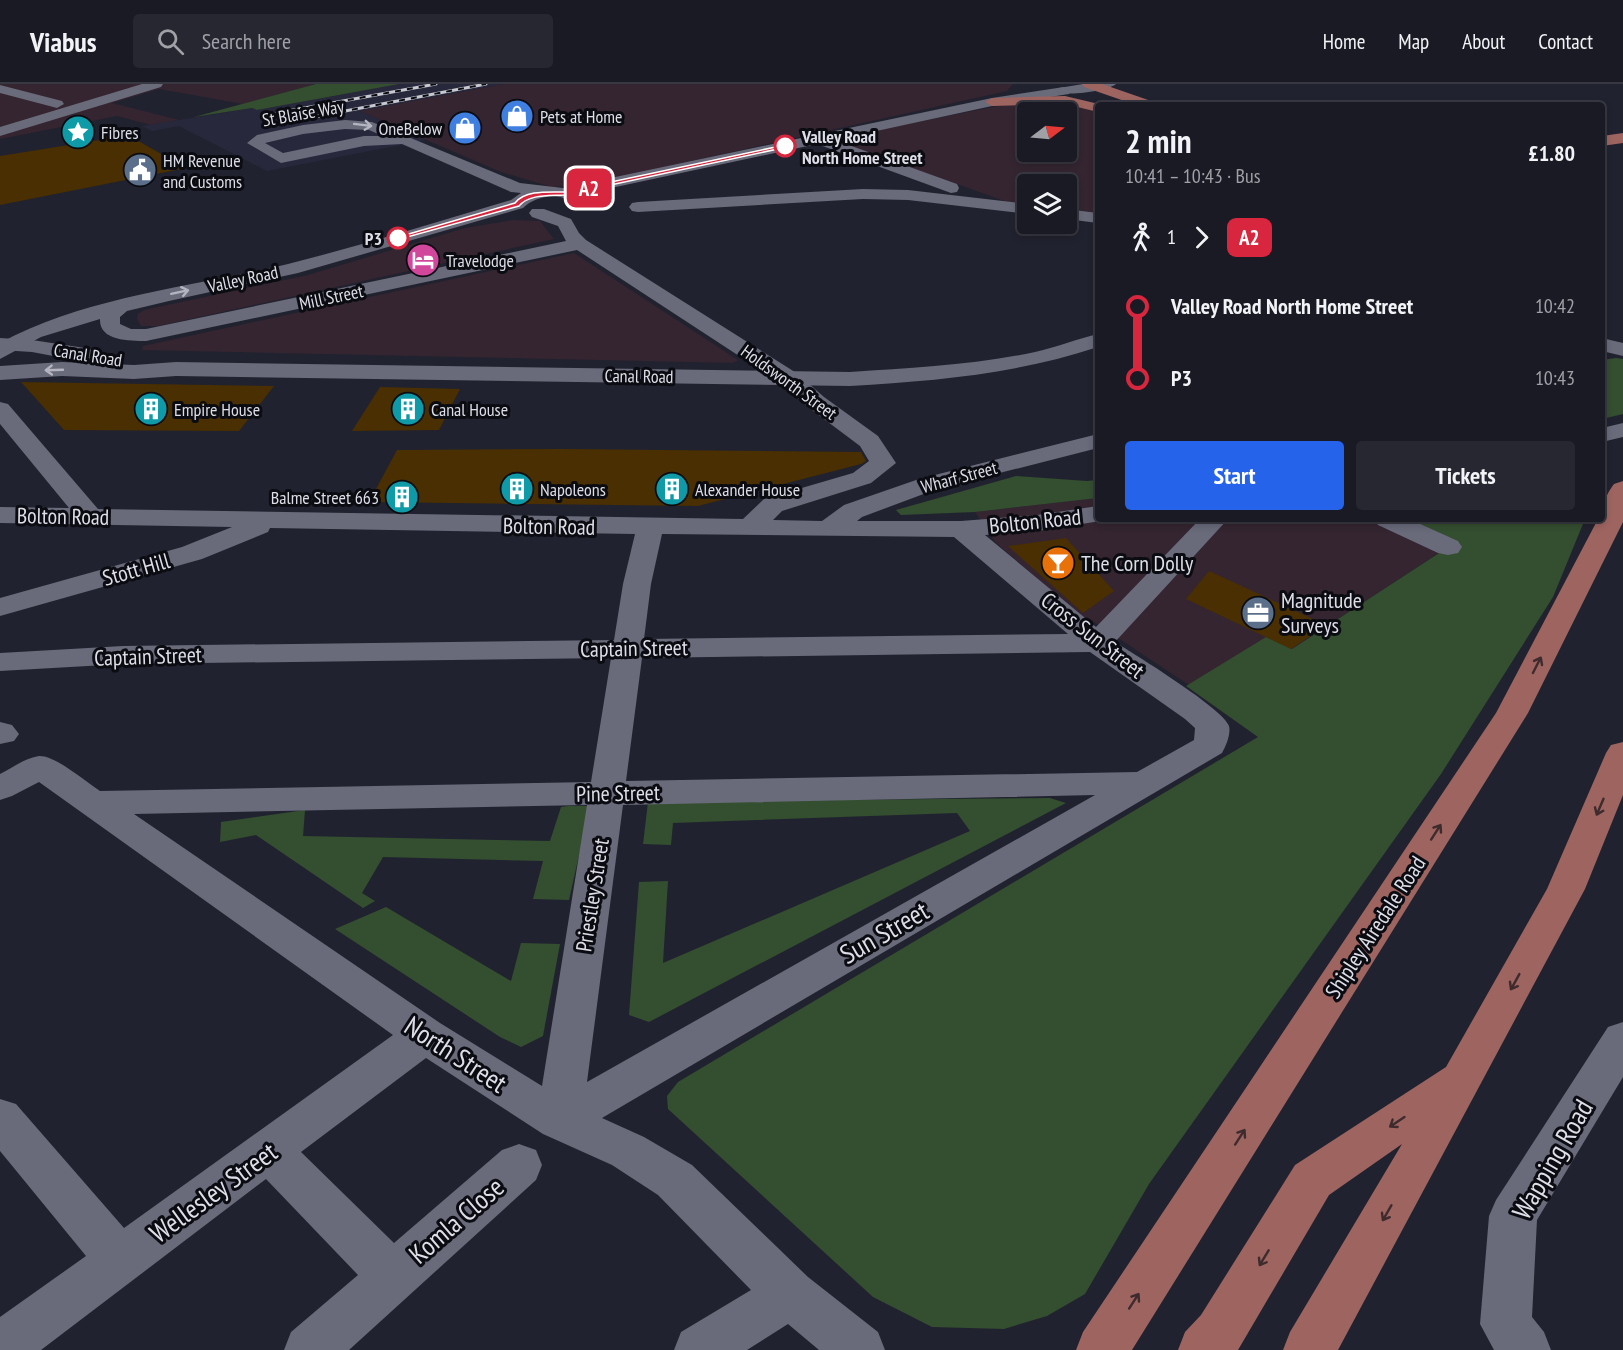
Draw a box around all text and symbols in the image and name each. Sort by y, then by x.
search box [133,14,553,68]
text: Viabus [30,23,97,60]
icon: search [154,25,187,58]
text: Search here [202,27,291,55]
text: Home [1323,28,1365,55]
text: Map [1398,28,1429,55]
text: About [1462,28,1505,55]
text: Contact [1538,28,1593,55]
street label: St Blaise Way [260,94,346,132]
shop icon: Pets at Home [499,98,535,134]
north arrow [1017,102,1077,162]
map controls [1017,102,1077,234]
place label: Pets at Home [540,105,622,128]
shop icon: OneBelow [447,110,483,146]
place icon: Fibres [60,114,96,150]
place label: OneBelow [378,117,442,140]
text: 2 min [1125,119,1192,162]
one-way arrow [353,120,372,131]
place label: Fibres [101,121,139,144]
place label: Valley Road North Home Street [801,125,923,169]
marker: Valley Road North Home Street [774,135,796,157]
text: £1.80 [1528,139,1575,167]
place label: HM Revenue and Customs [163,149,242,193]
public building icon: HM Revenue and Customs [122,152,158,188]
text: 10:41 – 10:43 · Bus [1125,163,1260,189]
line badge: A2 [562,168,616,208]
button: layers [1017,174,1077,234]
text: A2 [579,175,599,202]
icon: walk [1125,221,1158,254]
icon: forward [1185,221,1218,254]
text: 1 [1167,224,1176,250]
text: A2 [1239,224,1260,251]
place label: P3 [365,227,382,250]
marker: P3 [387,227,409,249]
hotel icon: Travelodge [405,242,441,278]
place label: Travelodge [446,249,514,272]
street label: Valley Road [205,260,280,298]
street label: Mill Street [297,279,365,315]
one-way arrow [170,286,189,297]
text: Valley Road North Home Street [1171,292,1413,320]
text: 10:42 [1535,293,1575,319]
street label: Canal Road [52,338,124,372]
street label: Holdsworth Street [737,339,842,425]
one-way arrow [45,364,65,376]
street label: Canal Road [604,364,674,388]
text: P3 [1171,364,1192,392]
text: 10:43 [1535,365,1575,391]
building icon: Empire House [133,391,169,427]
building icon: Canal House [390,391,426,427]
place label: Empire House [174,398,260,421]
place label: Canal House [431,398,508,421]
button: Start [1125,441,1344,510]
button: Tickets [1356,441,1575,510]
street label: Wharf Street [918,456,1000,498]
building icon: Napoleons [499,471,535,507]
building icon: Alexander House [654,471,690,507]
place label: Napoleons [540,478,606,501]
place label: Alexander House [695,478,800,501]
building icon: Balme Street 663 [384,479,420,515]
place label: Balme Street 663 [271,486,379,509]
street label: Bolton Road [17,501,109,531]
street label: Bolton Road [988,502,1082,540]
street label: Bolton Road [503,511,595,541]
bar icon: The Corn Dolly [1040,545,1076,581]
street label: Stott Hill [99,546,174,592]
place label: The Corn Dolly [1081,549,1194,577]
street label: Cross Sun Street [1036,586,1150,684]
place label: Magnitude Surveys [1281,586,1362,639]
office icon: Magnitude Surveys [1240,595,1276,631]
street label: Captain Street [580,633,688,663]
street label: Captain Street [94,640,202,672]
one-way arrow [1531,656,1543,674]
street label: Pine Street [576,778,660,808]
one-way arrow [1594,797,1605,816]
one-way arrow [1430,824,1442,841]
street label: Priestley Street [569,836,615,954]
street label: Shipley Airedale Road [1319,851,1431,1003]
street label: Sun Street [834,893,935,971]
one-way arrow [1509,973,1521,990]
street label: North Street [398,1008,514,1100]
street label: Wapping Road [1504,1093,1600,1225]
one-way arrow [1390,1116,1406,1128]
one-way arrow [1234,1129,1247,1146]
street label: Wellesley Street [143,1134,284,1250]
street label: Komla Close [401,1169,511,1271]
one-way arrow [1381,1204,1393,1221]
one-way arrow [1258,1249,1270,1266]
one-way arrow [1129,1293,1141,1310]

